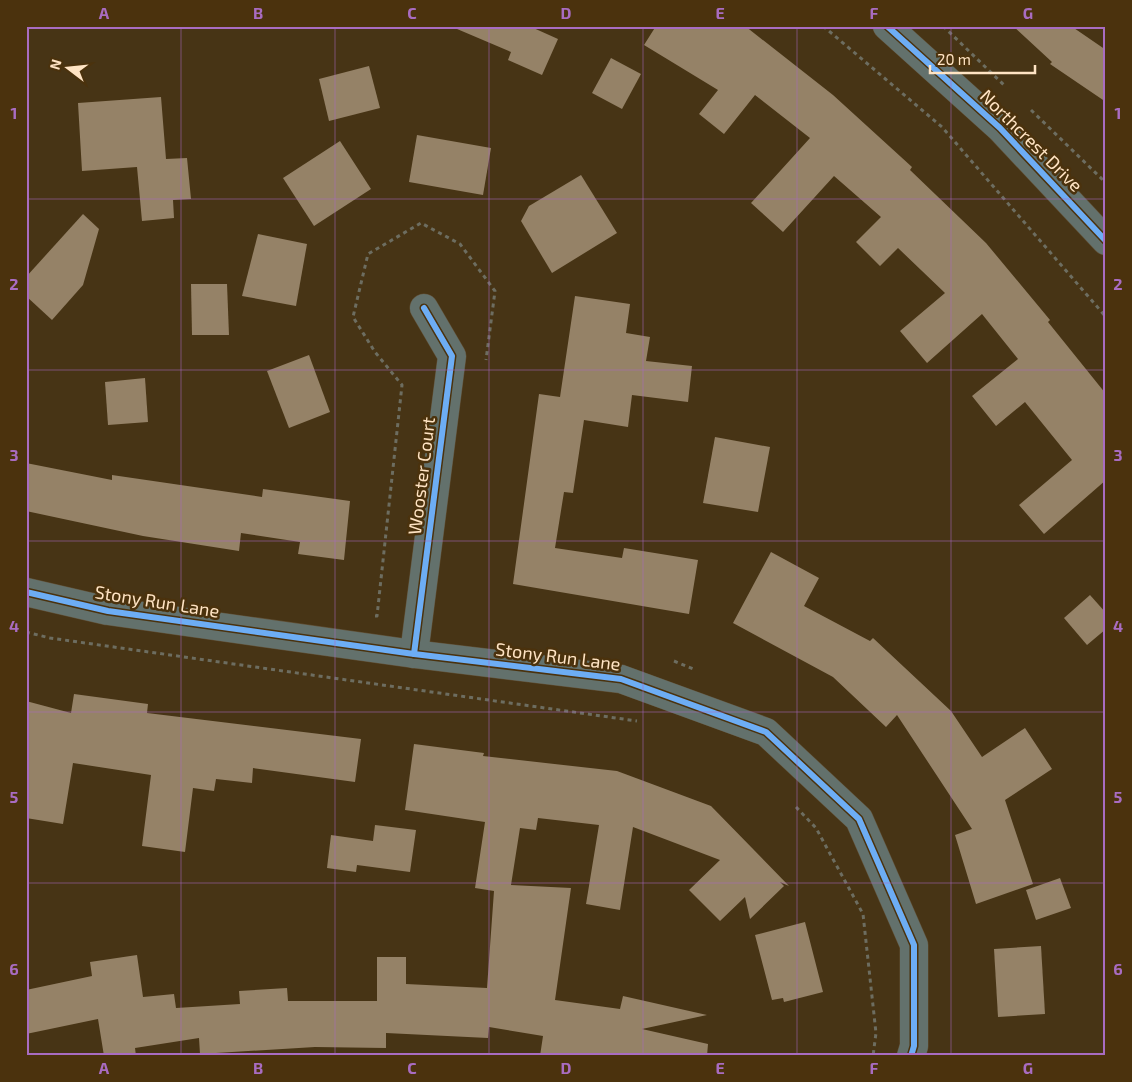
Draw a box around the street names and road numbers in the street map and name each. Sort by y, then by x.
street label: Northcrest Drive [976,85,1087,196]
street label: Wooster Court [403,416,439,536]
street label: Stony Run Lane [93,580,221,622]
street label: Stony Run Lane [494,637,622,675]

